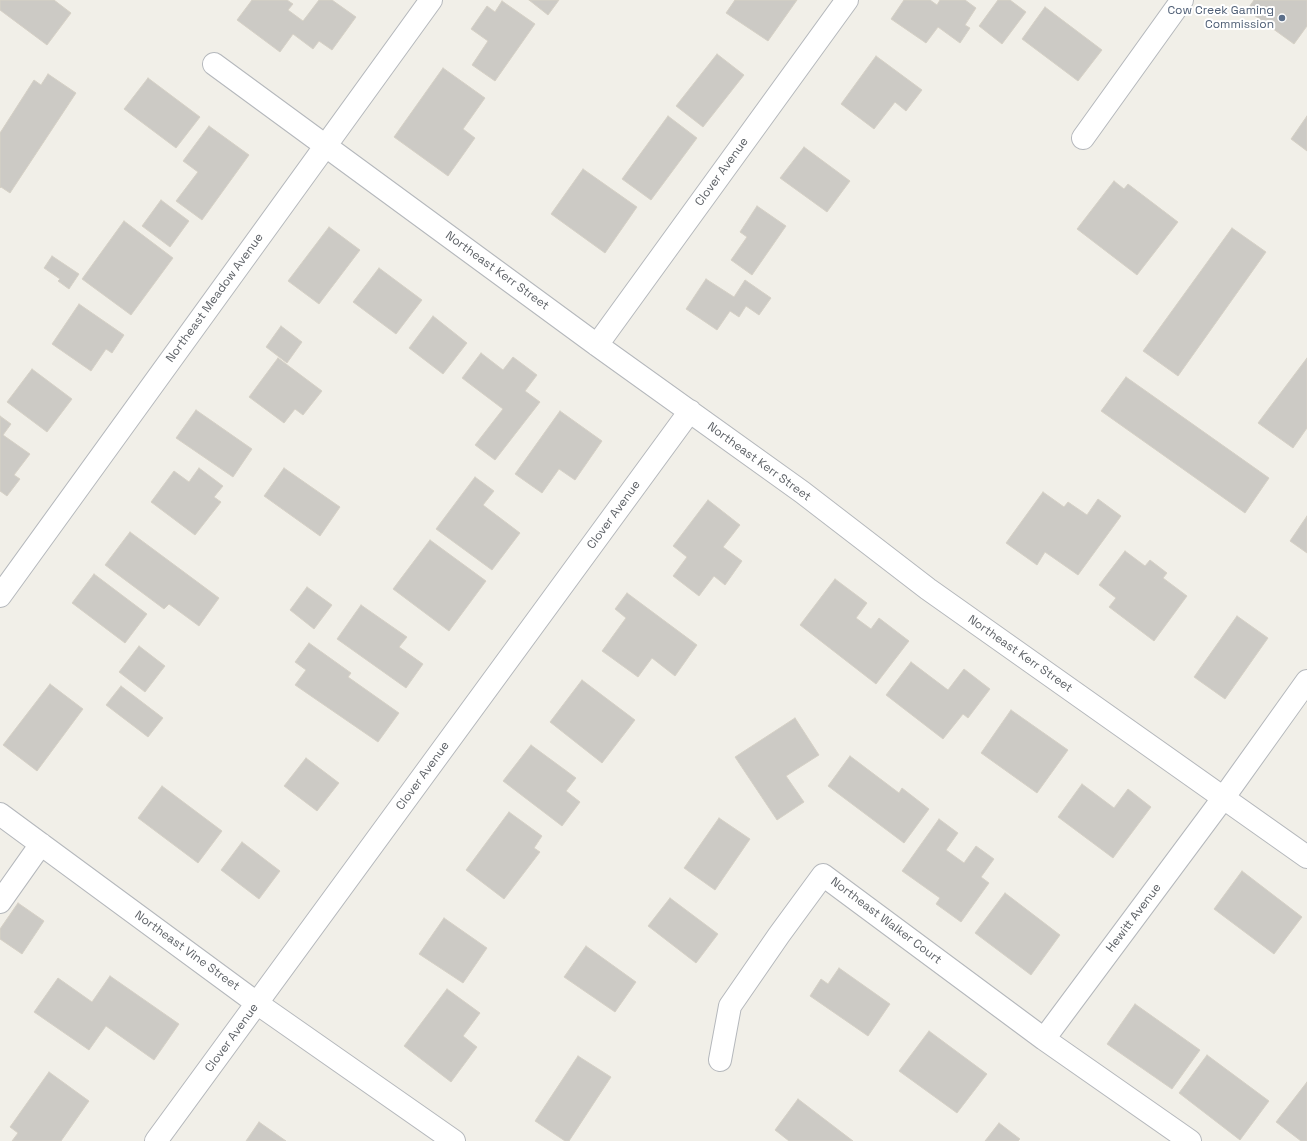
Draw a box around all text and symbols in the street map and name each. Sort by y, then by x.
place label: Cow Creek Gaming Commission [1167,4,1274,32]
marker: Cow Creek Gaming Commission [1277,13,1287,23]
street label: Clover Avenue [692,135,752,209]
street label: Northeast Kerr Street [442,229,552,313]
street label: Northeast Meadow Avenue [163,231,267,365]
street label: Northeast Kerr Street [704,420,814,504]
street label: Clover Avenue [584,478,644,552]
street label: Northeast Kerr Street [965,612,1075,696]
street label: Clover Avenue [393,739,453,813]
street label: Northeast Walker Court [828,875,944,967]
street label: Hewitt Avenue [1103,881,1165,955]
street label: Northeast Vine Street [132,908,242,994]
street label: Clover Avenue [202,1001,262,1075]

